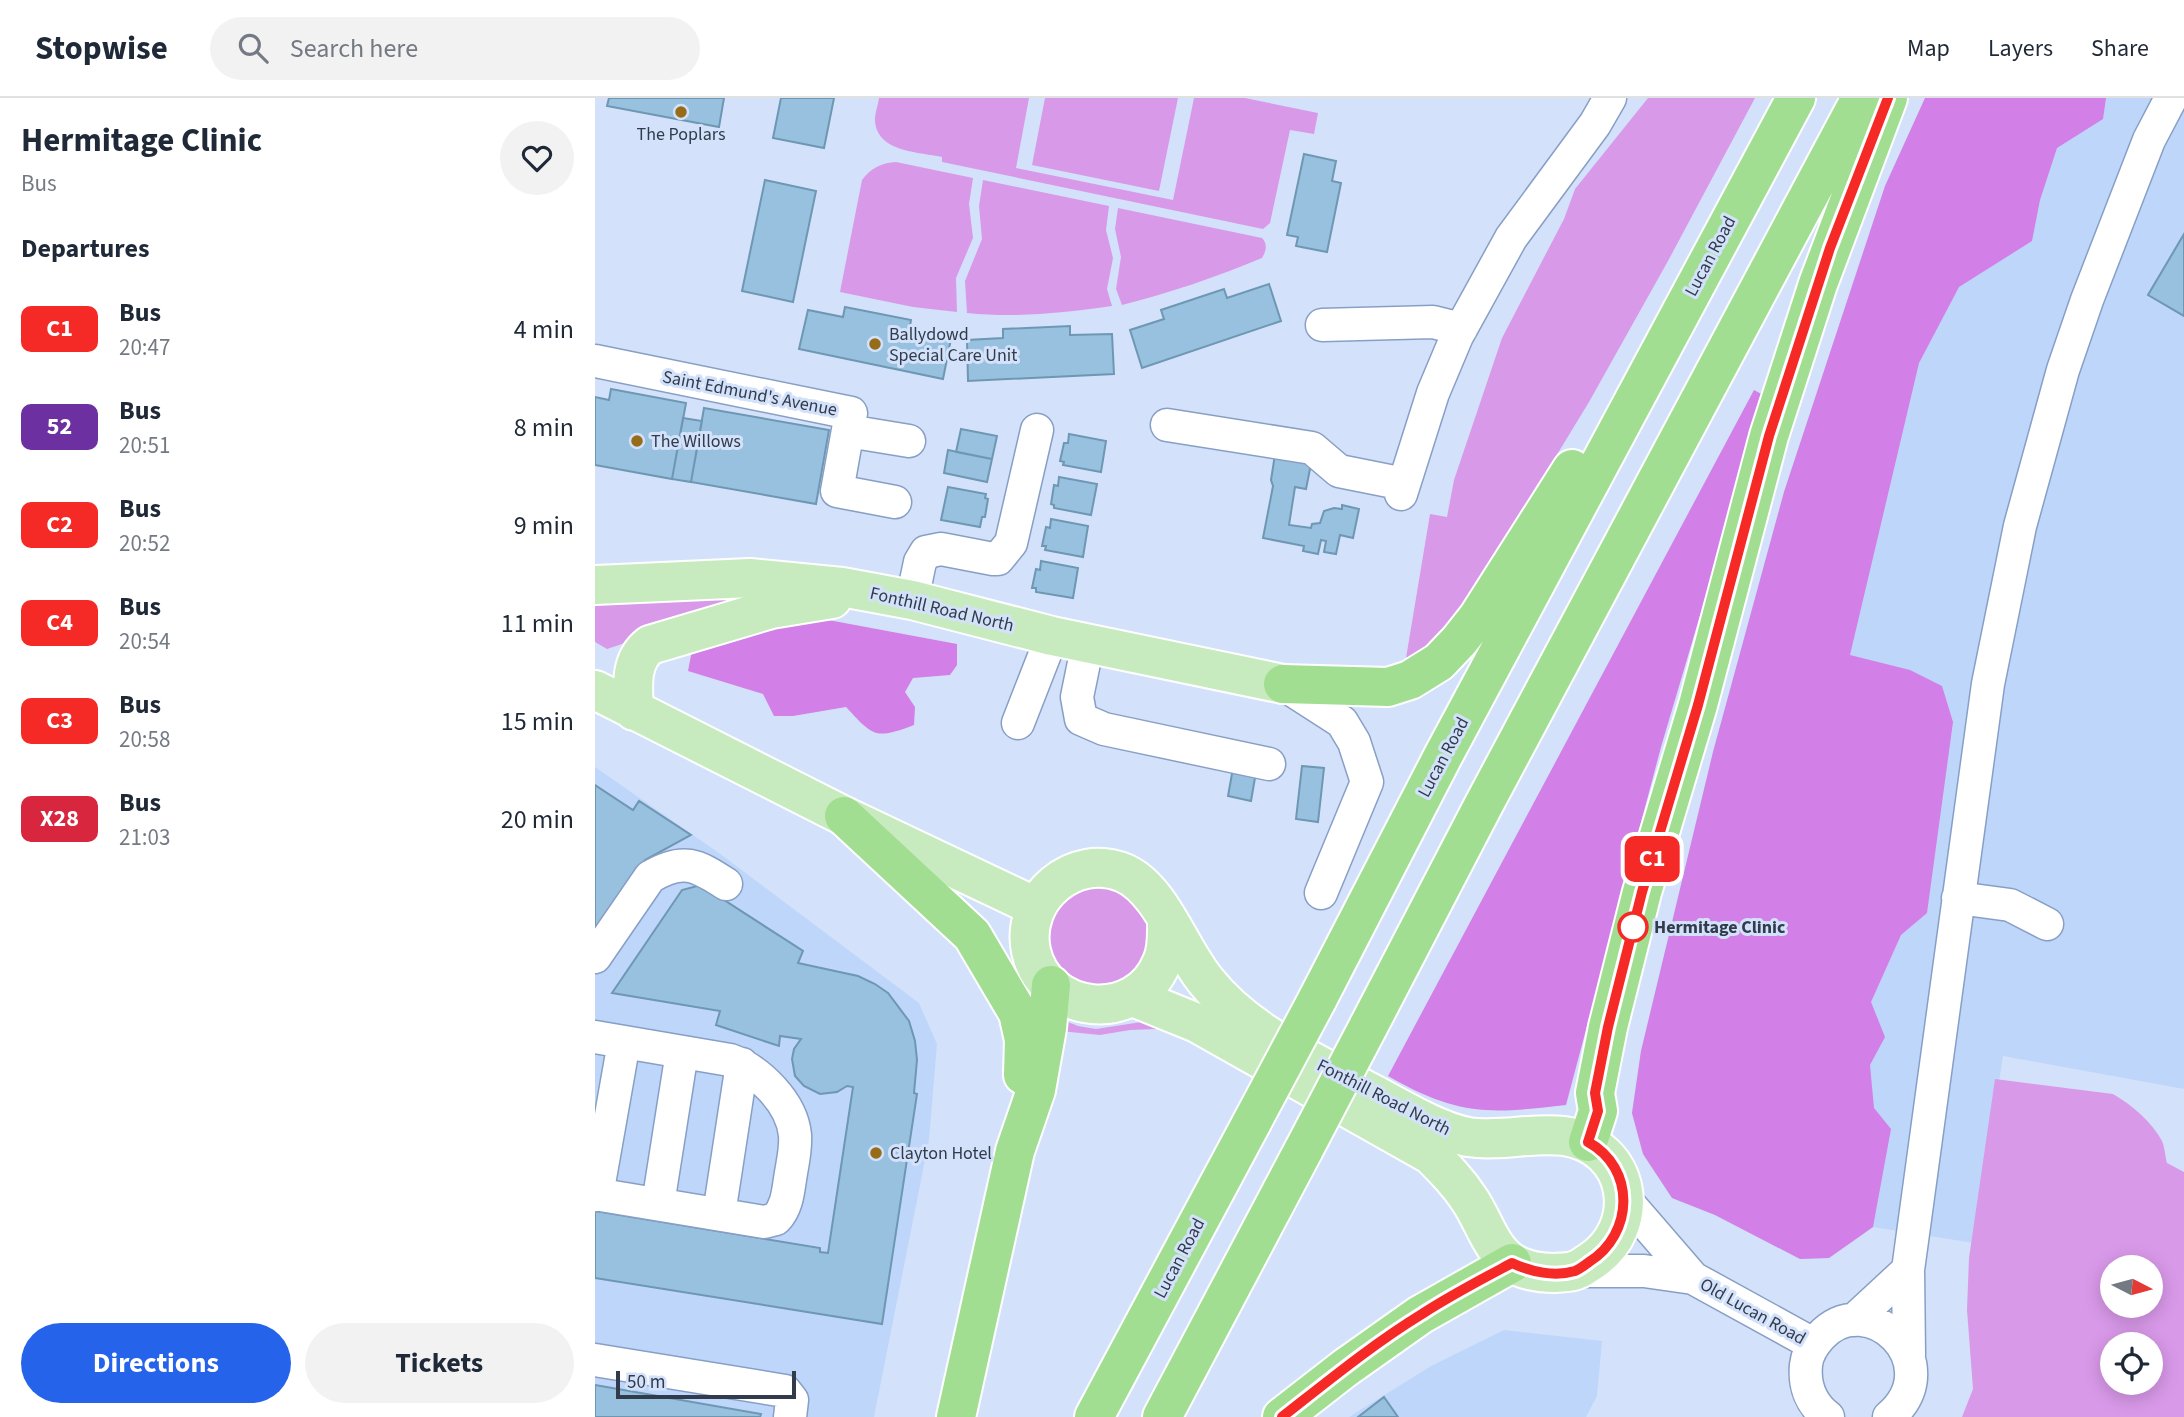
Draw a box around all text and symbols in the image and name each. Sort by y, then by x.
search box [210,17,700,80]
text: Stopwise [35,25,168,72]
icon: search [234,29,272,67]
text: Search here [290,30,418,67]
text: Map [1907,31,1950,66]
text: Layers [1988,31,2053,66]
text: Share [2091,31,2149,66]
marker: The Poplars [673,104,689,120]
text: Hermitage Clinic [21,117,262,164]
button: heart [500,121,574,195]
place label: The Poplars [637,122,725,147]
text: Bus [21,167,57,200]
street label: Lucan Road [1679,212,1742,301]
text: Departures [21,230,149,267]
text: Bus [119,294,161,331]
text: C1 [46,311,73,346]
text: 4 min [514,311,574,348]
place label: Ballydowd Special Care Unit [889,322,1017,368]
text: 20:47 [119,331,170,364]
marker: Ballydowd Special Care Unit [867,336,883,352]
street label: Saint Edmund's Avenue [661,364,839,423]
text: Bus [119,392,161,429]
text: 52 [47,409,72,444]
text: 8 min [514,409,574,446]
text: 20:51 [119,429,170,462]
place label: The Willows [651,429,741,454]
marker: The Willows [629,433,645,449]
text: Bus [119,490,161,527]
text: C2 [46,507,73,542]
text: 9 min [514,507,574,544]
text: 20:52 [119,527,170,560]
street label: Fonthill Road North [867,581,1016,638]
text: Bus [119,588,161,625]
text: C4 [46,605,73,640]
text: 11 min [501,605,574,642]
text: 20:54 [119,625,170,658]
text: Bus [119,686,161,723]
text: C3 [46,703,73,738]
text: 15 min [501,703,574,740]
street label: Lucan Road [1412,713,1475,802]
text: 20:58 [119,723,170,756]
text: Bus [119,784,161,821]
text: X28 [40,801,79,836]
text: 20 min [501,801,574,838]
text: 21:03 [119,821,170,854]
line badge: C1 [1621,836,1683,882]
text: C1 [1639,841,1665,876]
marker: Hermitage Clinic [1618,912,1648,942]
place label: Hermitage Clinic [1654,915,1786,940]
street label: Fonthill Road North [1313,1053,1455,1142]
place label: Clayton Hotel [890,1141,992,1166]
marker: Clayton Hotel [868,1145,884,1161]
street label: Lucan Road [1148,1214,1211,1303]
north arrow [2100,1255,2163,1318]
map controls [2100,1255,2163,1395]
street label: Old Lucan Road [1695,1272,1810,1351]
button: Directions [21,1323,291,1403]
button: Tickets [305,1323,574,1403]
button: locate [2100,1332,2163,1395]
scale bar [616,1368,796,1400]
text: 50 m [627,1369,665,1396]

